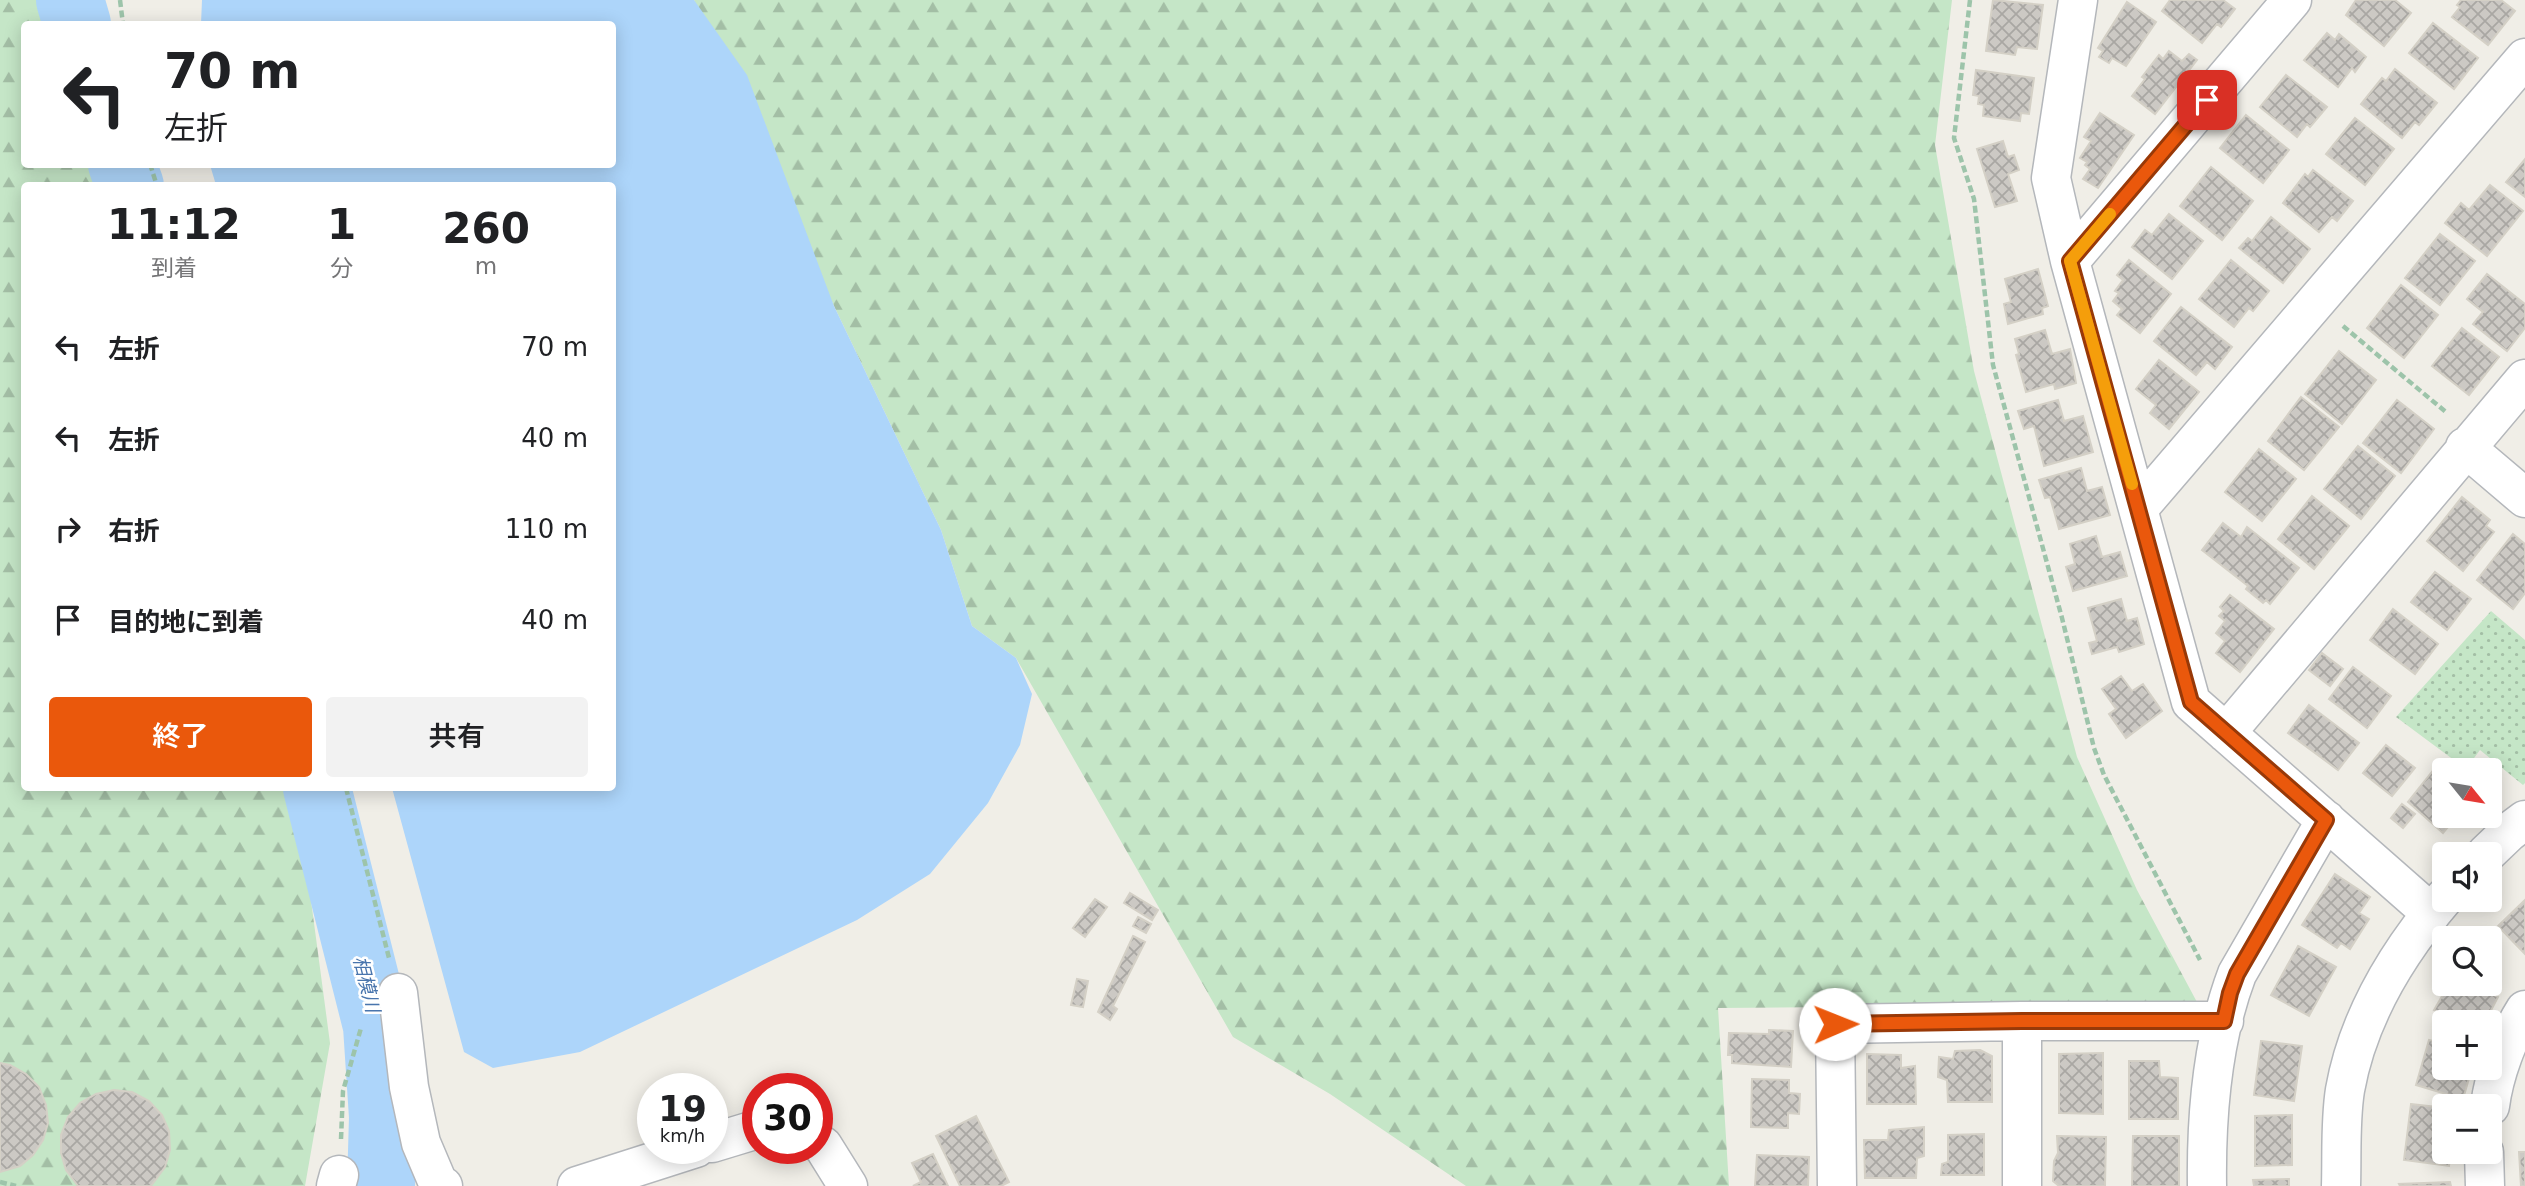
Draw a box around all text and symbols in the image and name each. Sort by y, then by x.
text: 70 m [164,43,300,100]
icon: left [49,49,140,140]
pin [2177,70,2237,130]
icon: arrive [2188,81,2226,119]
text: 左折 [164,109,228,147]
text: 11:12 [107,200,241,249]
text: 1 [327,200,356,249]
text: 260 [442,204,530,253]
text: m [475,253,497,279]
text: 到着 [151,255,197,281]
text: 分 [330,255,353,281]
icon: left [49,328,87,366]
text: 70 m [521,332,588,362]
text: 左折 [108,334,160,364]
icon: left [49,419,87,457]
text: 40 m [521,423,588,453]
text: 左折 [108,425,160,455]
icon: right [49,510,87,548]
text: 110 m [505,514,588,544]
text: 右折 [108,516,160,546]
icon: arrive [49,601,87,639]
text: 40 m [521,605,588,635]
text: 目的地に到着 [108,607,264,637]
button: 終了 [49,697,312,777]
button: 共有 [326,697,588,777]
north arrow [2432,758,2502,828]
map controls [2432,758,2502,1164]
button: sound [2432,842,2502,912]
button: search [2432,926,2502,996]
water label: 相模川 [349,954,385,1016]
position arrow [1798,987,1872,1061]
button: + [2432,1010,2502,1080]
speed limit sign: 30 [742,1073,833,1164]
text: 19 [658,1089,707,1129]
button: − [2432,1094,2502,1164]
text: km/h [660,1125,705,1146]

